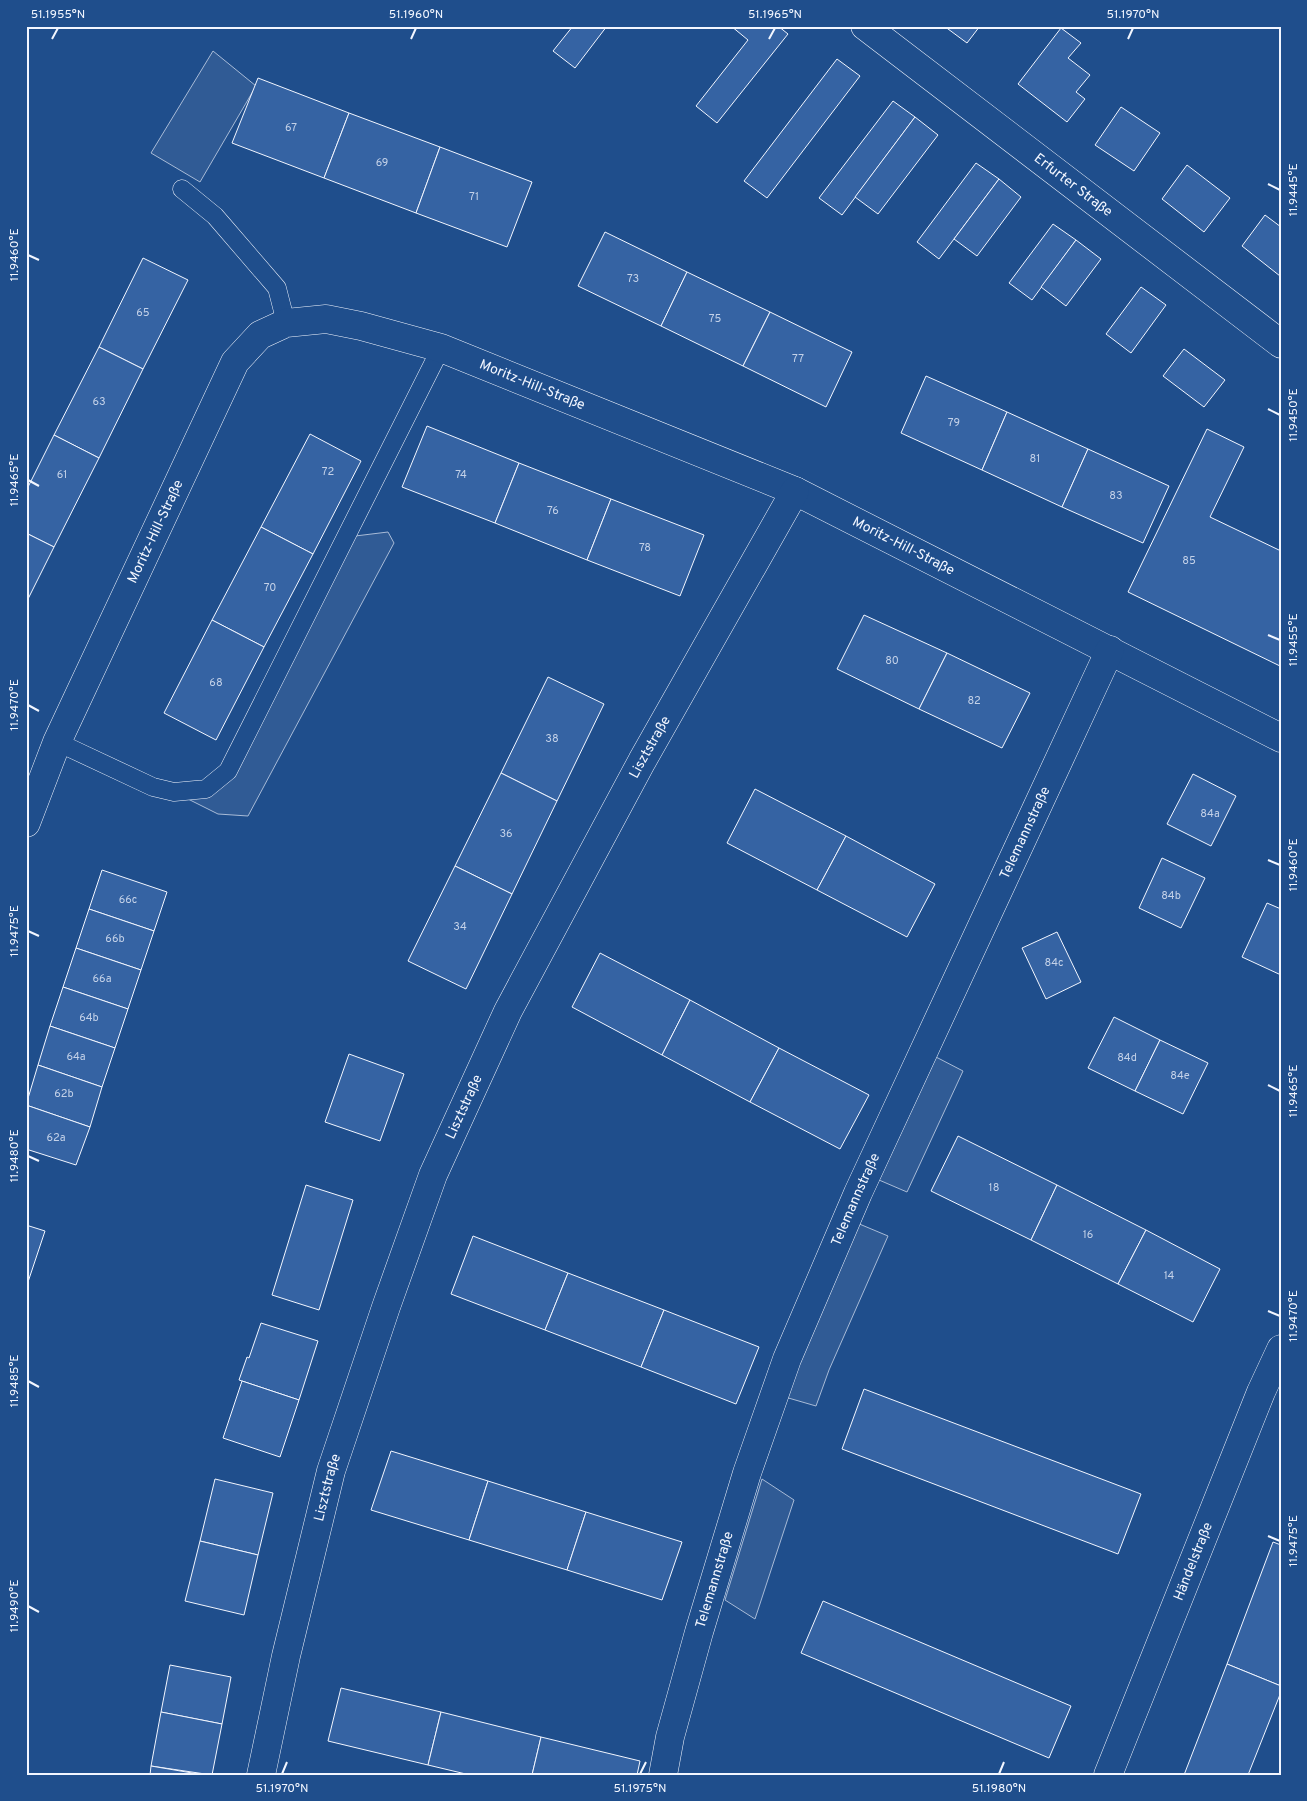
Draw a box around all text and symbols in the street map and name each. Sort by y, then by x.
text: 51.1955°N [31,7,85,23]
text: 51.1960°N [389,7,443,23]
text: 51.1965°N [748,7,802,23]
text: 51.1970°N [1107,7,1159,23]
house number: 67 [285,121,297,135]
street label: Erfurter Straße [1031,150,1116,220]
house number: 69 [376,156,388,170]
text: 11.9445°E [1286,163,1302,217]
house number: 71 [469,190,479,204]
text: 11.9460°E [7,228,23,282]
house number: 73 [627,272,639,286]
house number: 65 [136,306,150,320]
house number: 75 [709,312,721,326]
house number: 77 [792,352,804,366]
street label: Moritz-Hill-Straße [477,356,588,414]
text: 11.9450°E [1286,388,1302,442]
house number: 63 [92,395,106,409]
house number: 79 [948,416,960,430]
house number: 81 [1030,452,1040,466]
text: 11.9465°E [7,454,23,506]
house number: 72 [322,465,334,479]
house number: 61 [57,468,67,482]
house number: 74 [455,468,467,482]
street label: Moritz-Hill-Straße [124,477,187,586]
house number: 83 [1109,489,1123,503]
house number: 76 [547,504,559,518]
street label: Moritz-Hill-Straße [849,513,957,579]
house number: 78 [639,541,651,555]
house number: 85 [1182,554,1196,568]
house number: 70 [264,581,276,595]
text: 11.9455°E [1286,613,1302,667]
house number: 80 [885,654,899,668]
house number: 68 [209,676,223,690]
text: 11.9470°E [7,679,23,731]
house number: 82 [967,694,981,708]
street label: Lisztstraße [626,713,674,781]
house number: 38 [545,732,559,746]
street label: Telemannstraße [996,784,1054,882]
house number: 84a [1200,807,1220,821]
house number: 36 [499,827,513,841]
text: 11.9460°E [1286,838,1302,892]
house number: 84b [1161,889,1181,903]
house number: 66c [119,893,137,907]
text: 11.9475°E [7,905,23,957]
house number: 34 [453,920,467,934]
house number: 66b [105,932,125,946]
house number: 84c [1044,956,1064,970]
house number: 66a [93,972,112,986]
house number: 64b [79,1011,99,1025]
house number: 64a [66,1050,86,1064]
house number: 84d [1117,1051,1137,1065]
text: 11.9465°E [1286,1065,1302,1117]
house number: 84e [1170,1069,1190,1083]
street label: Lisztstraße [442,1072,486,1142]
house number: 62b [54,1087,74,1101]
text: 11.9480°E [7,1129,23,1183]
house number: 62a [46,1131,66,1145]
street label: Telemannstraße [828,1150,884,1249]
house number: 18 [989,1181,999,1195]
house number: 16 [1083,1228,1093,1242]
house number: 14 [1164,1269,1175,1283]
text: 11.9470°E [1286,1290,1302,1342]
text: 11.9485°E [7,1354,23,1408]
street label: Lisztstraße [311,1452,345,1523]
text: 11.9475°E [1286,1515,1302,1567]
street label: Händelstraße [1170,1520,1217,1603]
street label: Telemannstraße [692,1529,737,1630]
text: 11.9490°E [7,1580,23,1632]
text: 51.1970°N [256,1781,308,1797]
text: 51.1975°N [614,1781,666,1797]
text: 51.1980°N [972,1781,1026,1797]

